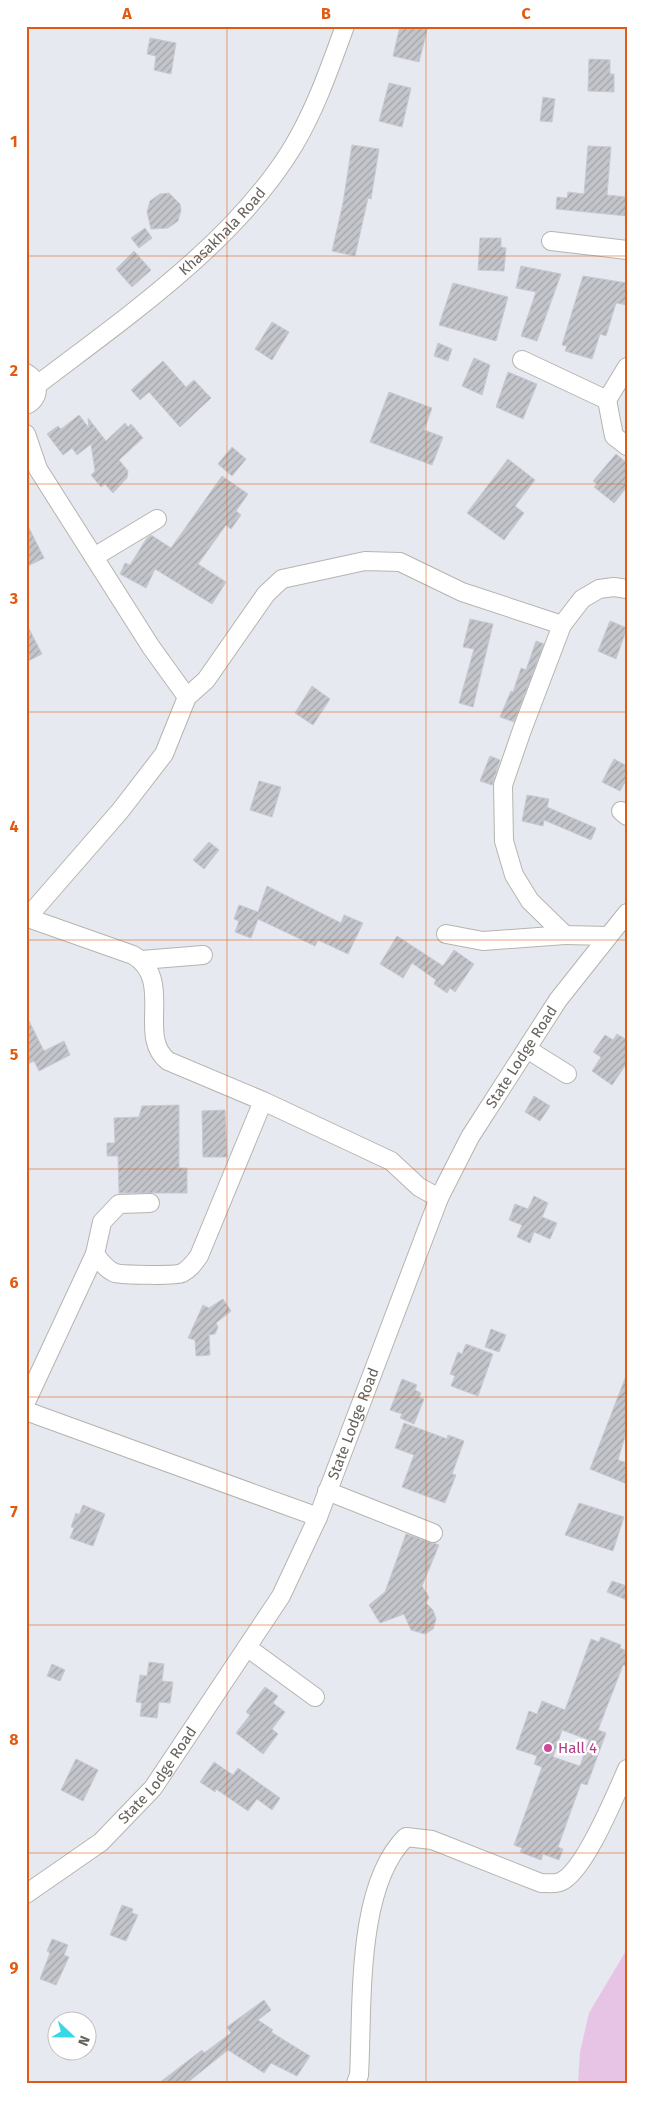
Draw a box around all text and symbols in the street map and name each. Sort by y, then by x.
text: A [121,4,132,23]
text: B [321,4,331,23]
text: C [521,4,531,23]
text: 1 [10,132,18,151]
street label: Khasakhala Road [175,184,270,279]
text: 2 [10,361,18,380]
text: 3 [9,589,18,608]
text: 4 [9,817,19,836]
street label: State Lodge Road [482,1002,561,1112]
text: 5 [10,1045,19,1064]
text: 6 [9,1273,19,1292]
street label: State Lodge Road [324,1365,383,1482]
text: 7 [10,1502,18,1521]
street label: State Lodge Road [114,1723,200,1828]
text: 8 [9,1730,19,1749]
place label: Hall 4 [558,1739,597,1757]
marker: Hall 4 [542,1742,554,1754]
text: 9 [10,1958,19,1977]
north arrow [48,2012,98,2062]
text: N [74,2033,93,2048]

